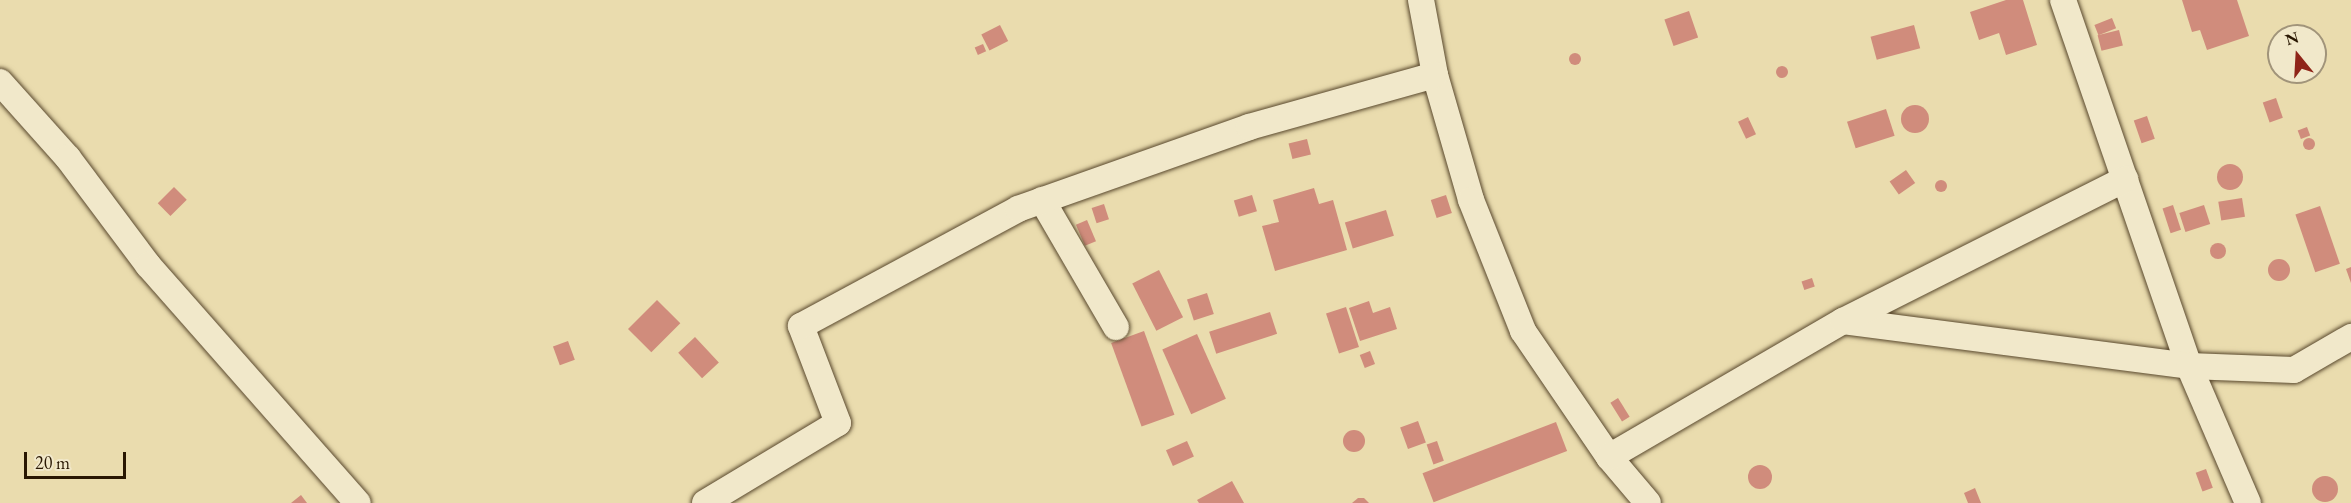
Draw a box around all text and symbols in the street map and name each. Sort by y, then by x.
north arrow [2267,24,2327,84]
text: N [2282,26,2301,50]
scale bar [27,440,129,478]
text: 20 m [35,451,70,474]

